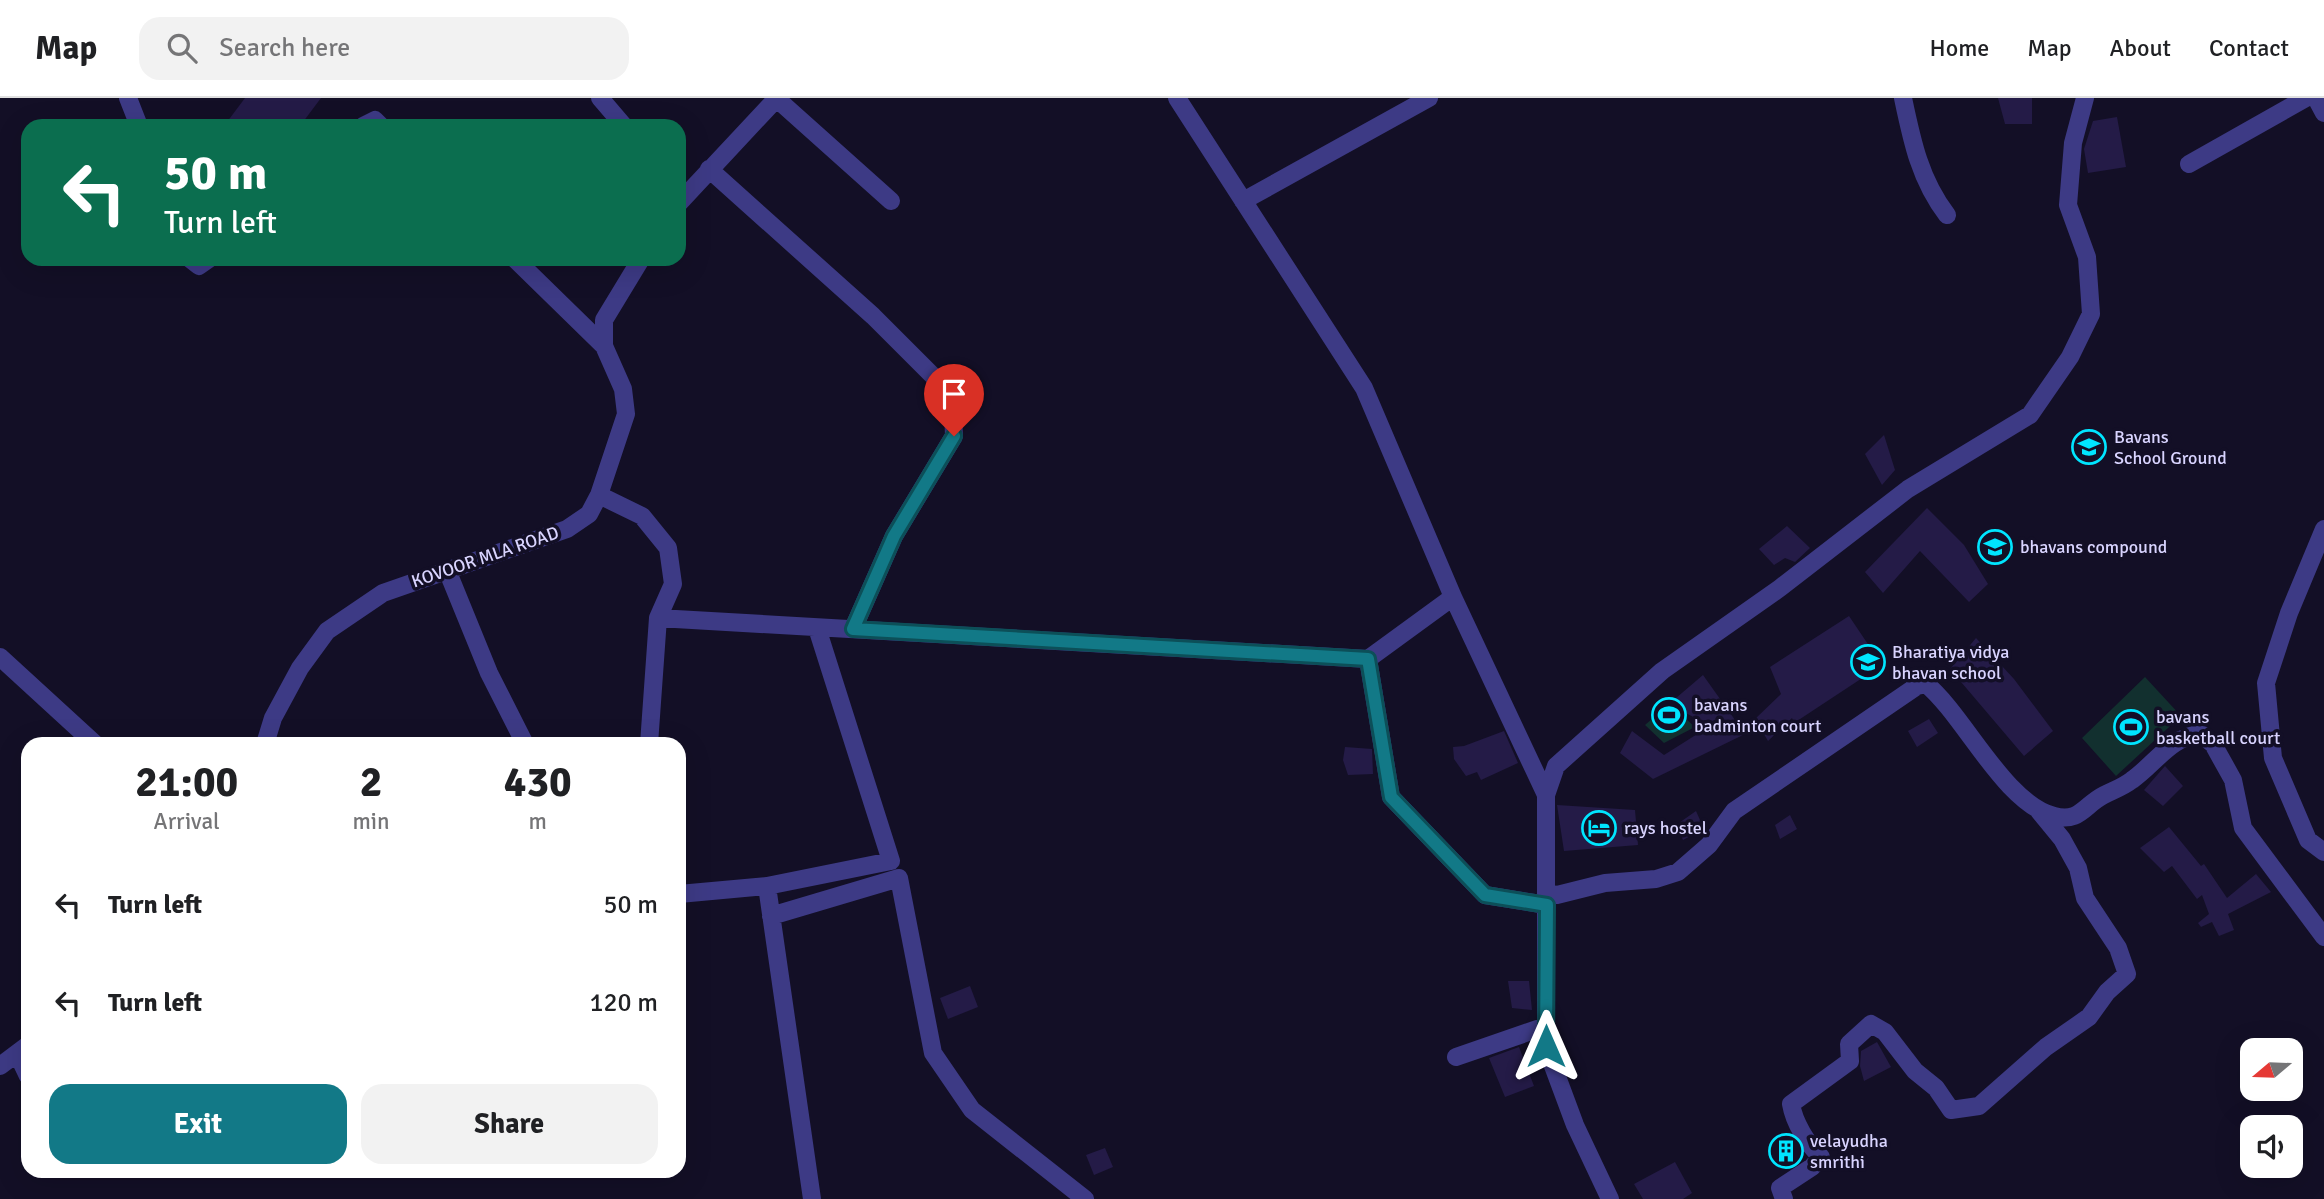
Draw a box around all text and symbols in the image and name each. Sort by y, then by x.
search box [139,17,629,80]
text: Map [35,28,97,69]
icon: search [163,29,201,67]
text: Search here [219,32,350,64]
text: Home [1929,33,1989,63]
text: Map [2027,33,2072,63]
text: About [2110,33,2171,63]
text: Contact [2209,33,2289,63]
text: 50 m [164,143,267,203]
icon: left [49,147,140,238]
text: Turn left [164,203,277,242]
pin [924,364,984,436]
icon: arrive [935,375,973,413]
place label: Bavans School Ground [2114,426,2227,469]
school or university icon: Bavans School Ground [2070,428,2108,466]
street label: KOVOOR MLA ROAD [408,521,562,593]
school or university icon: bhavans compound [1976,528,2014,566]
place label: bhavans compound [2020,536,2167,558]
place label: Bharatiya vidya bhavan school [1892,641,2009,684]
school or university icon: Bharatiya vidya bhavan school [1849,643,1887,681]
place label: bavans badminton court [1694,694,1821,737]
sports icon: bavans badminton court [1650,696,1688,734]
place label: bavans basketball court [2156,706,2280,749]
sports icon: bavans basketball court [2112,708,2150,746]
text: 21:00 [135,757,238,808]
text: 2 [360,757,382,808]
text: 430 [504,757,572,808]
text: Arrival [154,807,220,836]
text: min [352,807,390,836]
text: m [529,807,547,836]
hotel icon: rays hostel [1580,809,1618,847]
place label: rays hostel [1624,817,1707,839]
icon: left [49,886,87,924]
text: Turn left [108,889,202,921]
text: 50 m [603,889,658,921]
icon: left [49,984,87,1022]
text: Turn left [108,987,202,1019]
text: 120 m [589,987,658,1019]
position arrow [1509,1009,1583,1083]
north arrow [2240,1038,2303,1101]
map controls [2240,1038,2303,1178]
button: Exit [49,1084,347,1164]
button: Share [361,1084,658,1164]
button: sound [2240,1115,2303,1178]
place label: velayudha smrithi [1810,1130,1888,1173]
building icon: velayudha smrithi [1767,1132,1805,1170]

